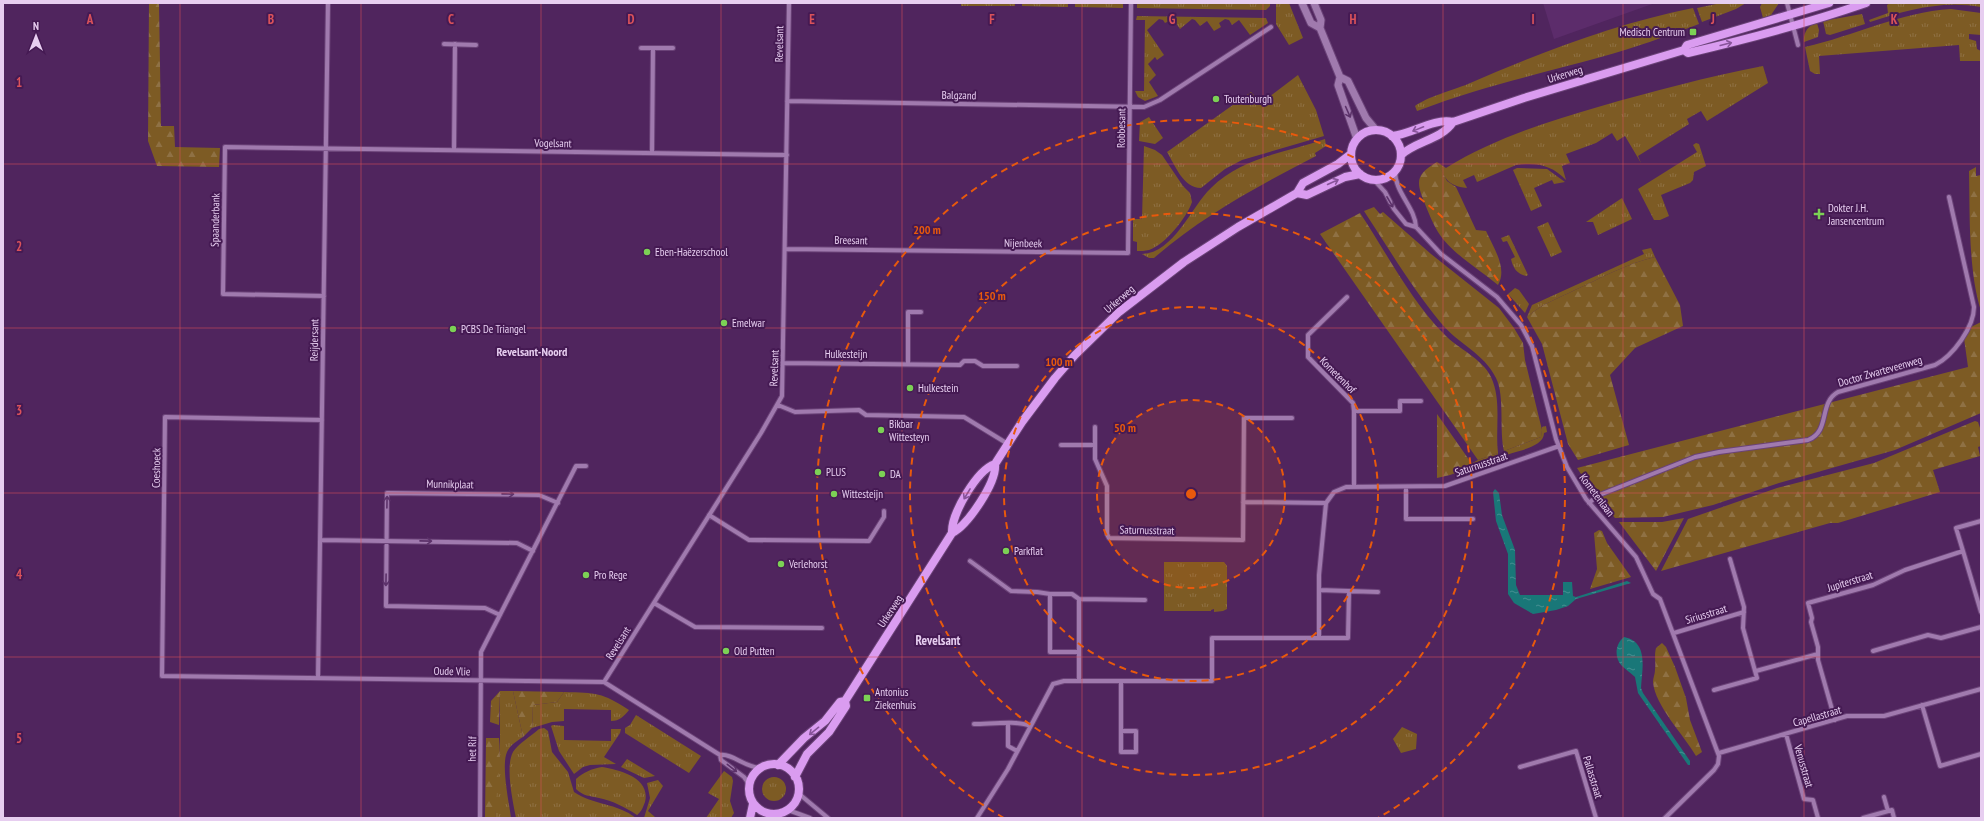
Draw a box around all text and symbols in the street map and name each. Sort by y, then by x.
text: A [86,11,94,28]
text: B [268,11,274,28]
text: C [448,11,454,28]
text: D [628,11,635,28]
text: E [809,11,815,28]
text: F [989,11,995,28]
text: G [1169,11,1176,28]
text: H [1350,11,1357,28]
text: I [1531,11,1535,28]
text: J [1710,11,1715,28]
text: K [1891,11,1898,28]
north arrow [16,16,56,56]
text: N [33,19,39,33]
place label: Medisch Centrum [1619,25,1685,39]
street label: Revelsant [772,26,786,62]
marker: Medisch Centrum [1688,27,1698,37]
one-way arrow [1719,40,1732,47]
street label: Urkerweg [1546,62,1585,86]
text: 1 [16,74,22,91]
street label: Balgzand [941,88,977,102]
place label: Toutenburgh [1224,92,1272,106]
marker: Toutenburgh [1211,94,1221,104]
one-way arrow [1345,105,1352,117]
street label: Robbesant [1114,108,1128,148]
one-way arrow [1412,126,1424,133]
street label: Vogelsant [533,136,572,150]
one-way arrow [1326,178,1338,186]
street label: Spaanderbank [208,192,222,247]
one-way arrow [1386,196,1394,208]
place label: Dokter J.H. Jansencentrum [1827,201,1884,228]
marker: Dokter J.H. Jansencentrum [1813,208,1825,220]
text: 200 m [913,222,941,237]
street label: Breesant [834,233,868,247]
street label: Nijenbeek [1004,236,1043,250]
text: 2 [16,238,22,255]
place label: Eben-Haëzerschool [655,245,728,259]
marker: Eben-Haëzerschool [642,247,652,257]
street label: Urkerweg [1101,282,1137,316]
text: 150 m [978,288,1006,303]
place label: Emelwar [732,316,765,330]
marker: Emelwar [719,318,729,328]
street label: Reijdersant [307,319,321,361]
place label: PCBS De Triangel [461,322,526,336]
marker: PCBS De Triangel [448,324,458,334]
district label: Revelsant-Noord [497,344,567,359]
street label: Hulkesteijn [825,347,868,361]
street label: Revelsant [766,349,782,387]
street label: Doctor Zwarteveenweg [1836,352,1924,390]
text: 100 m [1045,354,1073,369]
street label: Kometenhof [1317,354,1360,397]
place label: Hulkestein [918,381,959,395]
marker: Hulkestein [905,383,915,393]
text: 3 [16,402,22,419]
place label: Bikbar Wittesteyn [889,417,929,444]
text: 50 m [1114,420,1136,435]
marker: Bikbar Wittesteyn [876,425,886,435]
street label: Coeshoeck [149,447,163,488]
street label: Saturnusstraat [1453,448,1509,480]
place label: PLUS [826,465,846,479]
marker: PLUS [813,467,823,477]
place label: DA [890,467,902,481]
marker: DA [877,469,887,479]
street label: Kometenlaan [1576,471,1618,519]
street label: Munnikplaat [426,477,474,491]
place label: Wittesteijn [842,487,883,501]
centre of rings [1184,487,1198,501]
one-way arrow [963,488,971,499]
marker: Wittesteijn [829,489,839,499]
one-way arrow [501,490,514,498]
one-way arrow [383,496,391,509]
street label: Saturnusstraat [1119,523,1175,537]
one-way arrow [419,537,432,545]
place label: Parkflat [1014,544,1043,558]
marker: Parkflat [1001,546,1011,556]
place label: Verlehorst [788,557,828,571]
marker: Verlehorst [776,559,786,569]
text: 4 [16,566,23,583]
street label: Jupiterstraat [1825,567,1874,595]
place label: Pro Rege [594,568,628,582]
marker: Pro Rege [581,570,591,580]
one-way arrow [382,573,390,586]
street label: Urkerweg [874,592,906,630]
street label: Siriusstraat [1684,601,1728,627]
street label: Revelsant [602,624,634,662]
district label: Revelsant [916,632,961,649]
place label: Old Putten [734,644,775,658]
marker: Old Putten [721,646,731,656]
street label: Oude Vlie [433,664,471,678]
place label: Antonius Ziekenhuis [875,685,916,712]
marker: Antonius Ziekenhuis [862,693,872,703]
street label: Capellastraat [1791,702,1843,730]
one-way arrow [808,726,819,735]
text: 5 [16,730,22,747]
street label: het Rif [465,735,479,762]
street label: Venusstraat [1791,742,1817,789]
street label: Pallasstraat [1580,754,1606,800]
one-way arrow [726,763,737,772]

